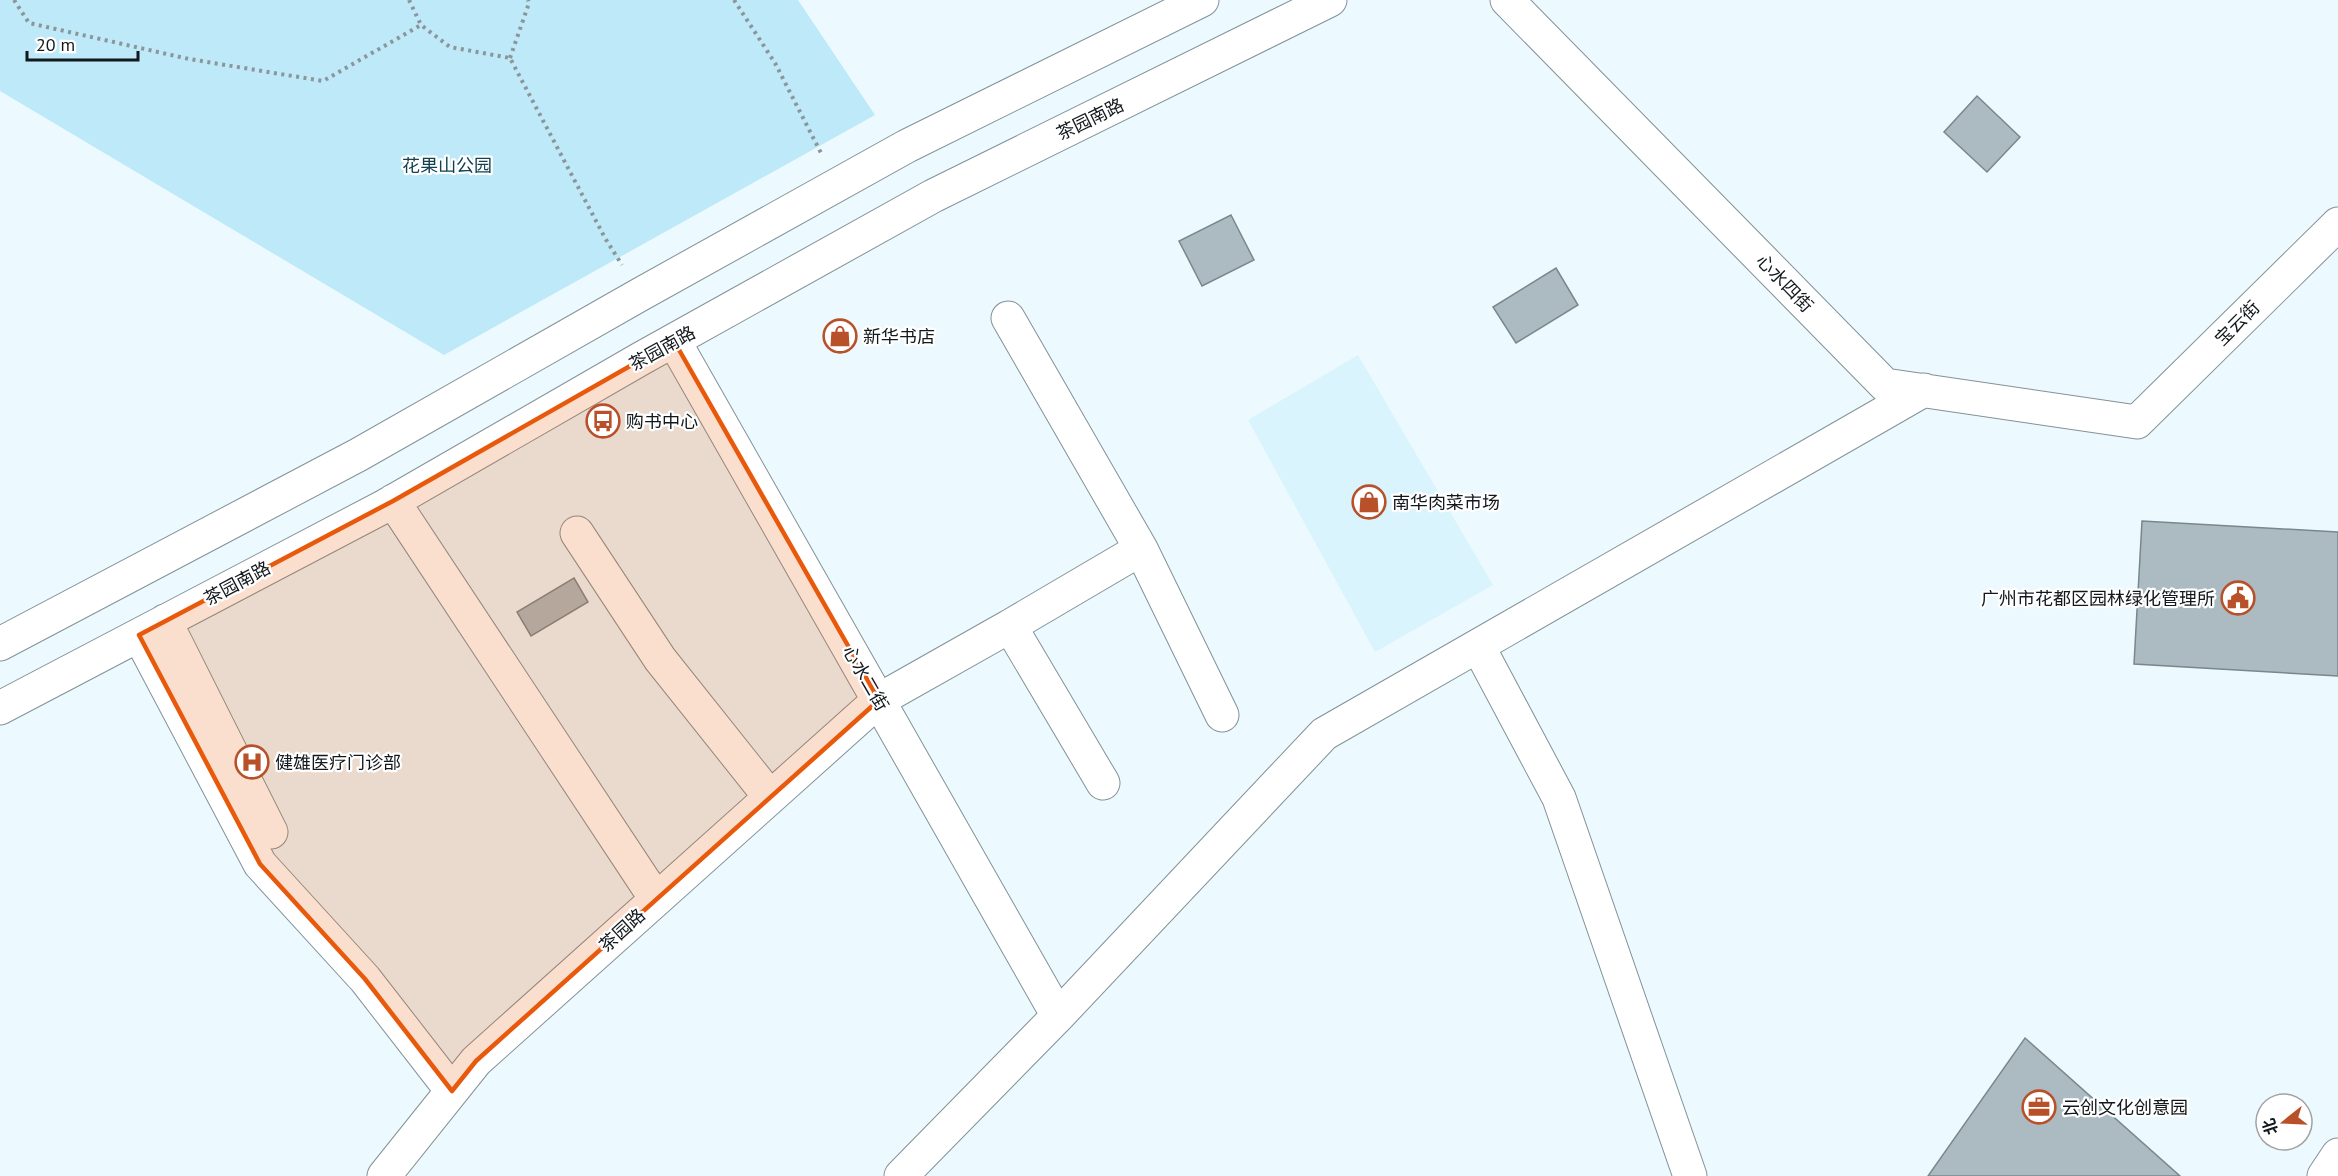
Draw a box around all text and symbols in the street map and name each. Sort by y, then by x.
scale bar [27,24,138,62]
text: 20 m [36,33,75,56]
street label: 茶园南路 [1053,93,1127,145]
park label: 花果山公园 [402,154,492,177]
street label: 心水四街 [1752,249,1818,317]
street label: 宝云街 [2210,296,2264,350]
shop icon: 新华书店 [822,318,858,354]
street label: 茶园南路 [625,320,699,376]
place label: 新华书店 [863,325,935,348]
bus stop icon: 购书中心 [585,403,621,439]
place label: 购书中心 [626,410,698,433]
shop icon: 南华肉菜市场 [1351,484,1387,520]
place label: 南华肉菜市场 [1392,491,1500,514]
street label: 茶园南路 [200,556,274,610]
public building icon: 广州市花都区园林绿化管理所 [2220,580,2256,616]
place label: 广州市花都区园林绿化管理所 [1981,587,2215,610]
street label: 心水二街 [838,641,894,715]
hospital icon: 健雄医疗门诊部 [234,744,270,780]
place label: 健雄医疗门诊部 [275,751,401,774]
street label: 茶园路 [594,903,650,957]
office icon: 云创文化创意园 [2021,1089,2057,1125]
north arrow [2254,1092,2314,1152]
place label: 云创文化创意园 [2062,1096,2188,1119]
text: 北 [2258,1116,2282,1137]

